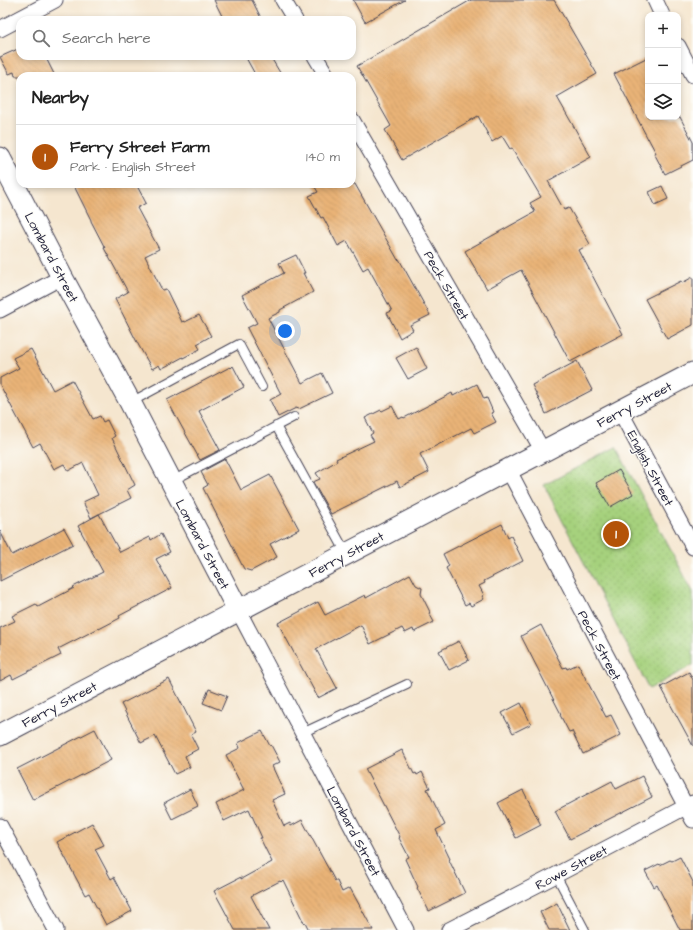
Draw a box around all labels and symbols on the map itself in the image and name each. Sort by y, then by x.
street label: Lombard Street [20,209,83,306]
street label: Peck Street [419,248,474,324]
your location [275,321,295,341]
street label: Ferry Street [594,377,676,433]
street label: English Street [622,428,678,511]
street label: Lombard Street [171,496,234,593]
pin: 1 [603,519,629,549]
street label: Ferry Street [306,527,388,583]
street label: Peck Street [573,607,625,684]
street label: Ferry Street [19,677,101,733]
street label: Lombard Street [322,783,385,880]
street label: Rowe Street [532,841,611,894]

